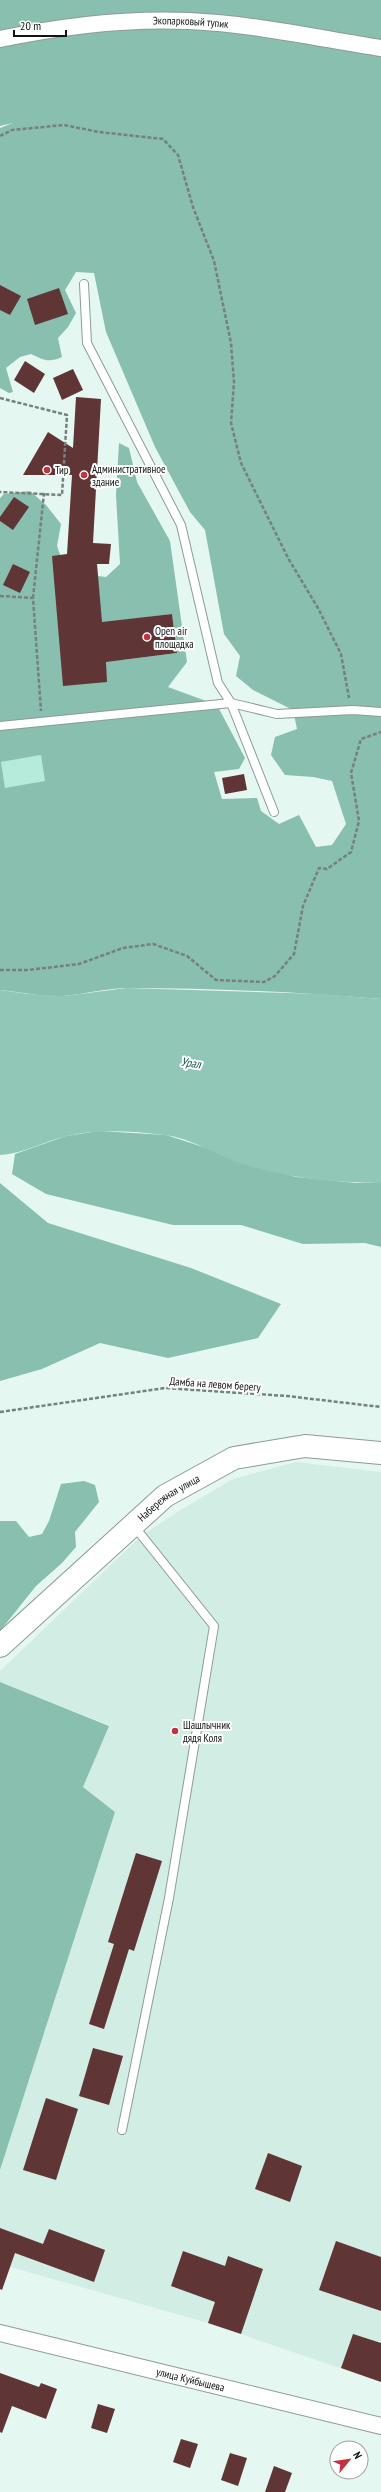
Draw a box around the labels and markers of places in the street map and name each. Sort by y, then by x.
place label: Административное здание [92,462,166,489]
place label: Тир [55,463,69,477]
marker: Тир [42,465,52,475]
marker: Административное здание [79,470,89,480]
place label: Open air площадка [155,624,194,651]
marker: Open air площадка [142,632,152,642]
place label: Шашлычник дядя Коля [183,1718,231,1745]
marker: Шашлычник дядя Коля [170,1726,180,1736]

